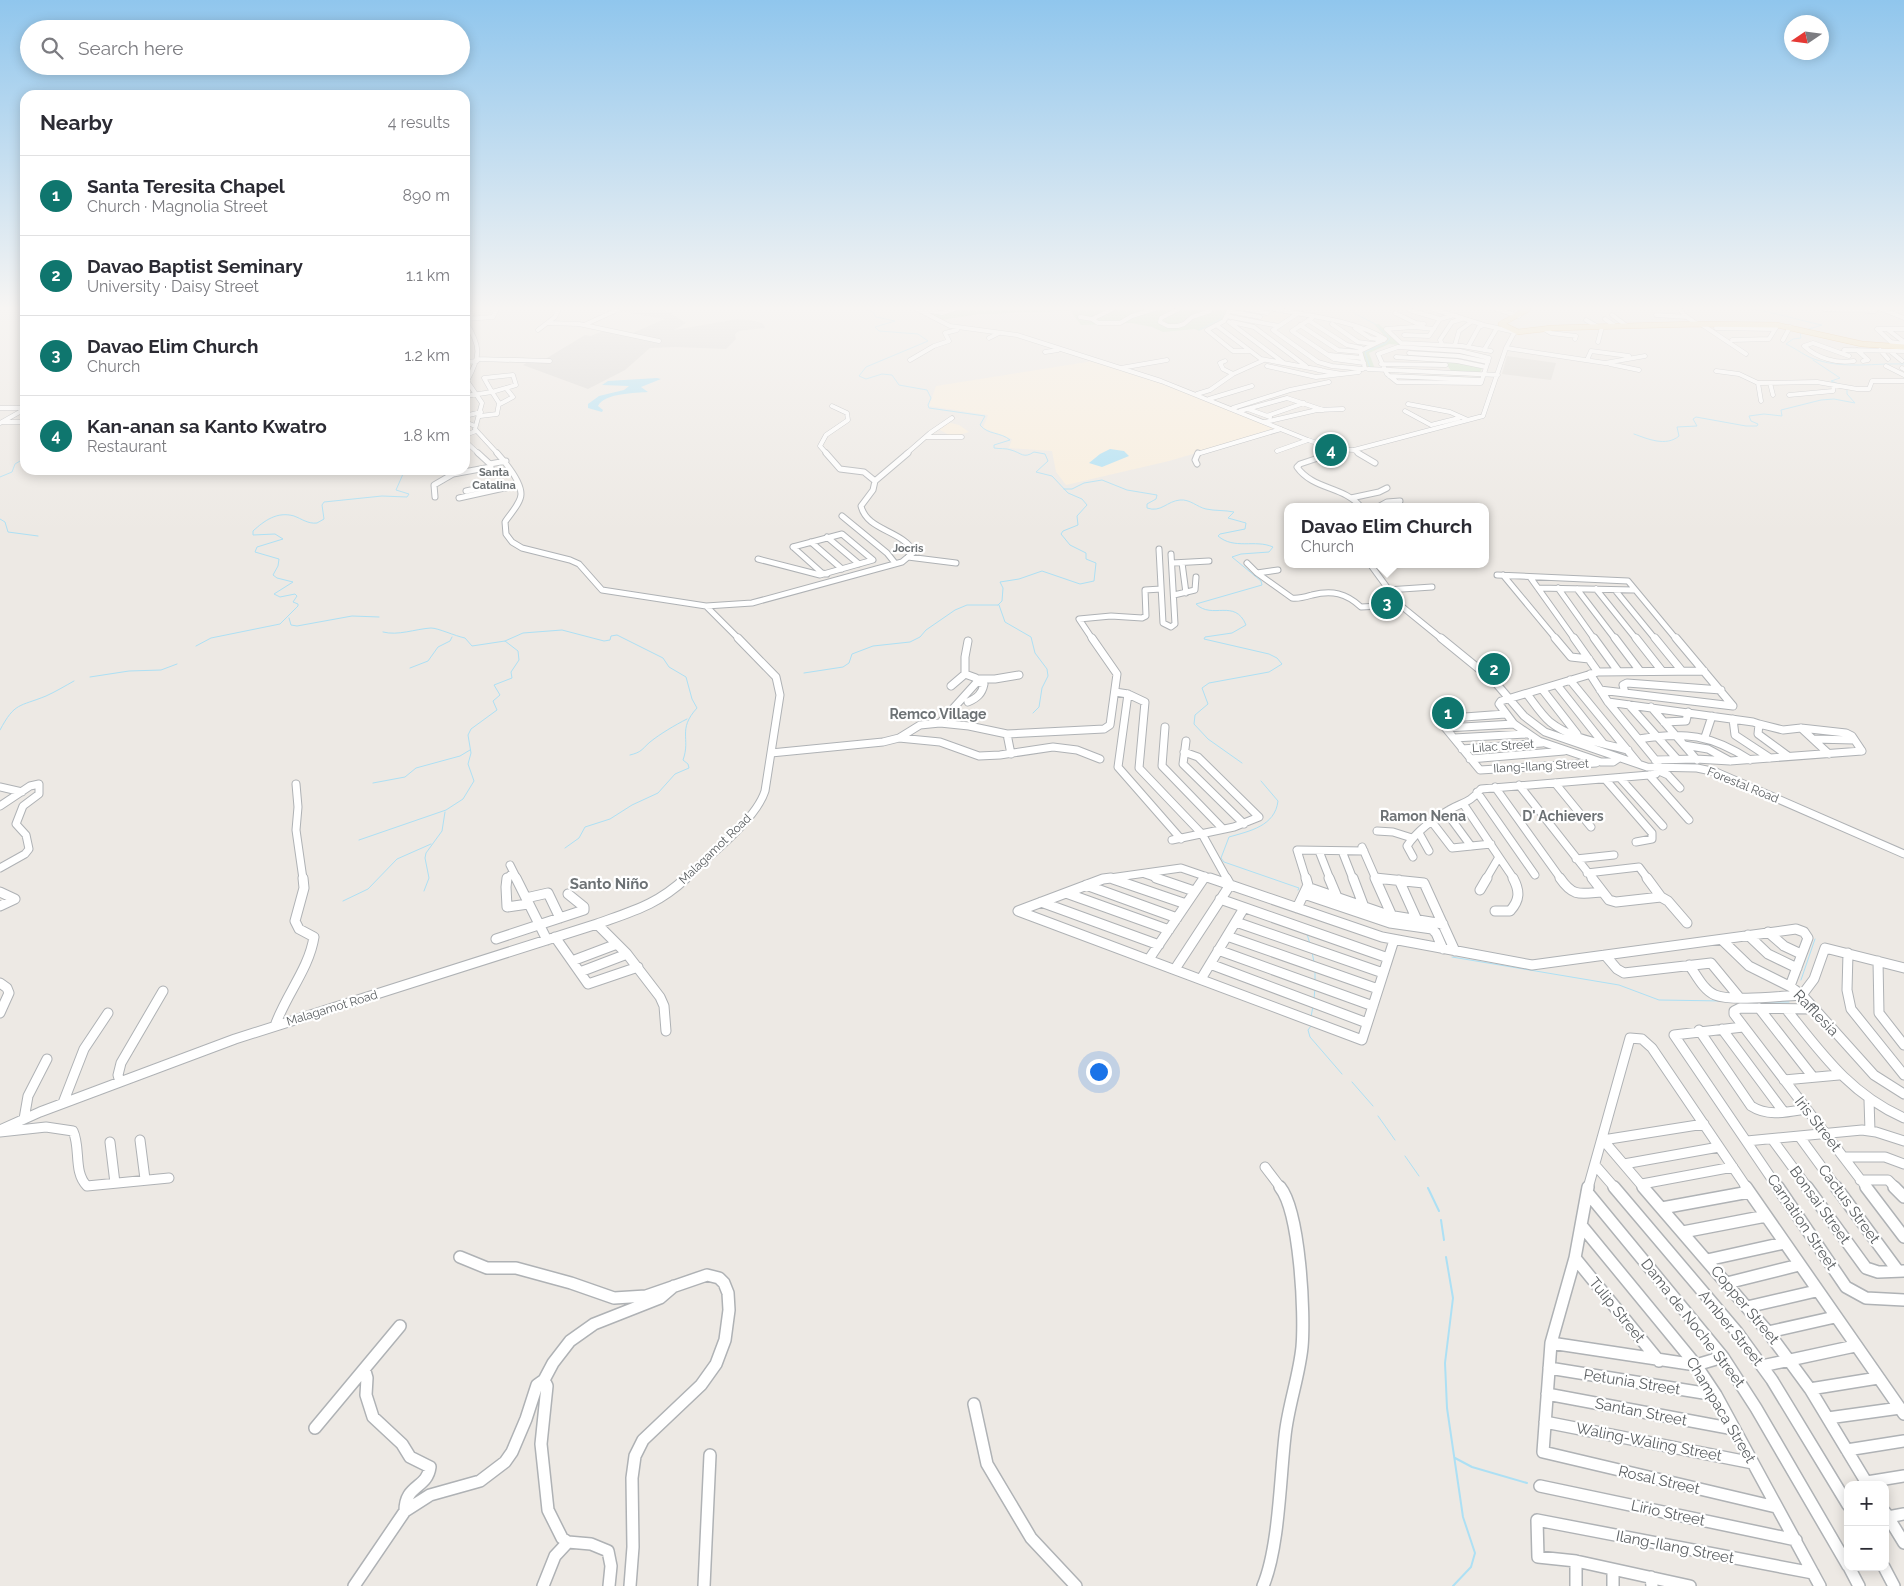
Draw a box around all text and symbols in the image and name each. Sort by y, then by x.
north arrow [1784,15,1829,60]
search box [20,20,470,75]
icon: search [38,34,66,62]
text: Search here [78,37,184,59]
text: Nearby [40,110,113,135]
text: 4 results [388,113,450,132]
text: Santa Teresita Chapel [87,175,285,197]
text: 1 [52,186,60,205]
text: 890 m [403,186,450,205]
text: Church · Magnolia Street [87,197,268,216]
text: Davao Baptist Seminary [87,255,303,277]
text: 2 [51,266,61,285]
text: 1.1 km [406,266,450,285]
text: University · Daisy Street [87,277,259,296]
text: Davao Elim Church [87,335,258,357]
text: 3 [52,346,60,365]
text: 1.2 km [405,346,450,365]
text: Church [87,357,140,376]
text: Kan-anan sa Kanto Kwatro [87,415,327,437]
text: 4 [51,426,61,445]
text: 1.8 km [403,426,450,445]
pin: 4 [1315,431,1347,469]
text: Restaurant [87,437,167,456]
district label: Santa Catalina [472,466,516,492]
popup [1284,503,1489,568]
text: Davao Elim Church [1301,515,1472,537]
text: Church [1301,537,1354,556]
district label: Jocris [893,542,924,555]
pin: 3 [1371,584,1403,622]
pin: 2 [1478,650,1510,688]
pin: 1 [1432,694,1464,732]
district label: Remco Village [890,706,987,722]
street label: Lilac Street [1471,737,1535,755]
street label: Ilang-Ilang Street [1493,757,1589,775]
street label: Forestal Road [1705,764,1781,806]
district label: Ramon Nena [1380,808,1466,824]
district label: D' Achievers [1522,808,1604,824]
street label: Malagamot Road [676,811,754,887]
district label: Santo Niño [570,875,648,893]
street label: Rafflesia [1790,986,1842,1040]
street label: Malagamot Road [285,987,379,1029]
your location [1086,1059,1112,1085]
street label: Iris Street [1791,1093,1845,1155]
street label: Cactus Street [1814,1161,1884,1247]
street label: Bonsai Street [1786,1163,1854,1247]
street label: Carnation Street [1763,1171,1841,1273]
street label: Dama de Noche Street [1637,1255,1749,1391]
street label: Copper Street [1707,1262,1783,1348]
street label: Tulip Street [1585,1274,1649,1346]
street label: Amber Street [1695,1286,1767,1370]
street label: Champaca Street [1682,1354,1760,1466]
street label: Petunia Street [1582,1365,1682,1399]
street label: Santan Street [1593,1394,1689,1430]
street label: Waling-Waling Street [1575,1419,1723,1465]
street label: Rosal Street [1617,1462,1701,1498]
map controls [1844,1481,1889,1571]
button: + [1844,1481,1889,1526]
street label: Lirio Street [1630,1496,1706,1530]
button: − [1844,1526,1889,1571]
street label: Ilang-Ilang Street [1615,1527,1735,1567]

